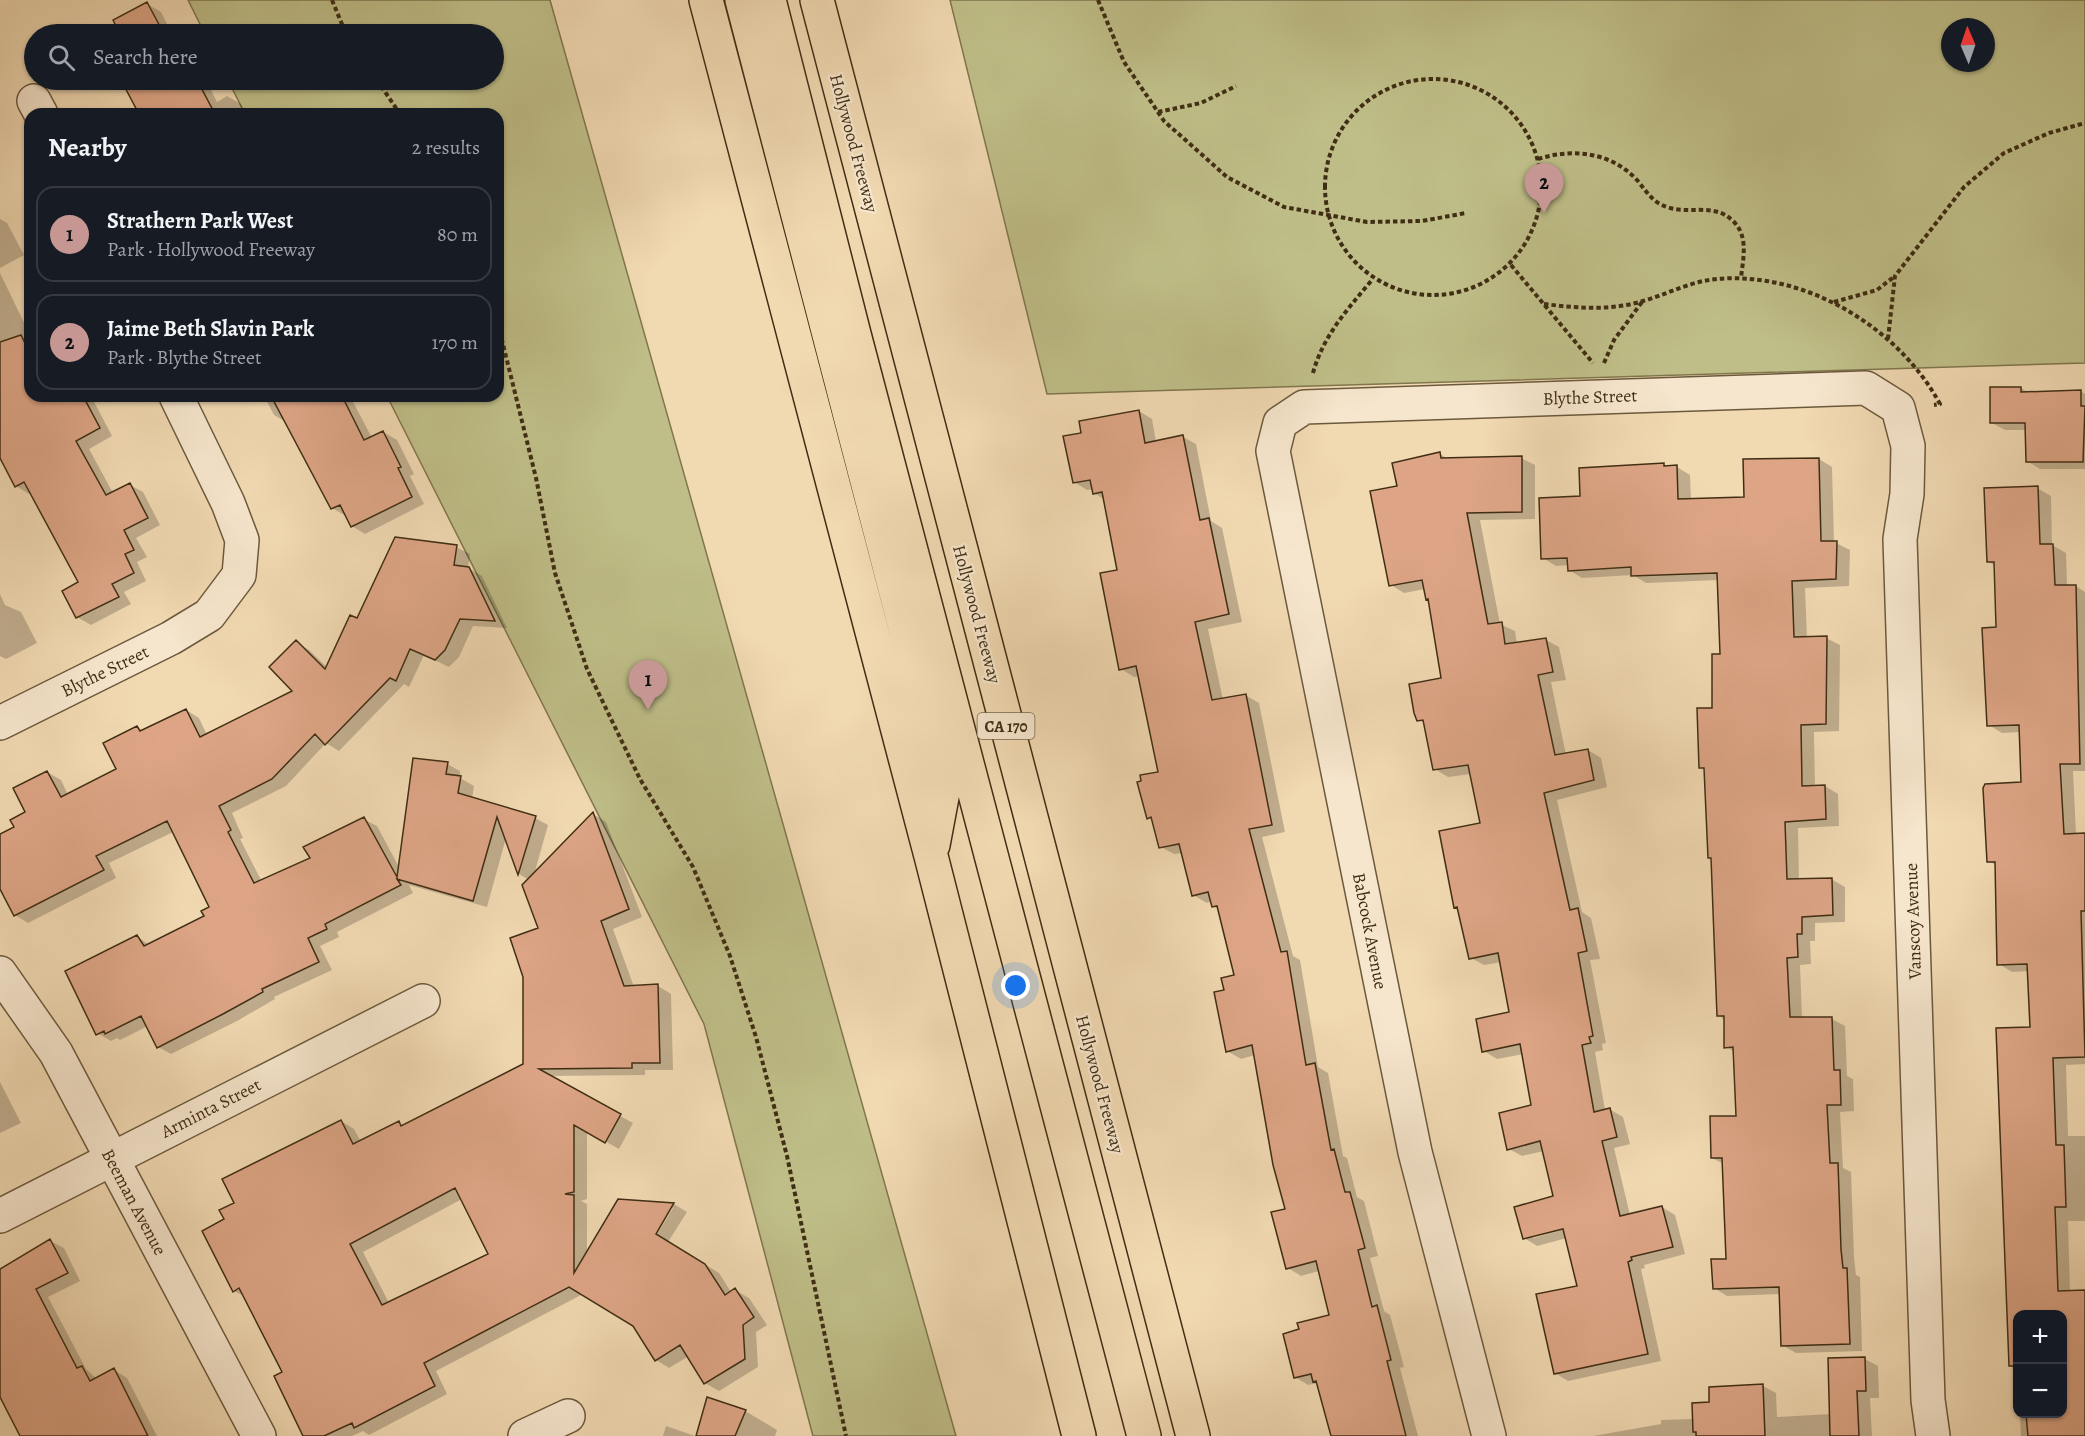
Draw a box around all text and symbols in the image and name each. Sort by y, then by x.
north arrow [1941,18,1995,72]
search box [24,24,504,90]
icon: search [45,41,78,74]
text: Search here [93,42,198,72]
street label: Hollywood Freeway [824,71,884,216]
text: Nearby [48,130,127,165]
text: 2 results [412,134,480,161]
pin: 2 [1524,164,1564,213]
text: Strathern Park West [107,206,293,236]
text: 1 [66,221,73,248]
text: 80 m [437,221,478,248]
text: Park · Hollywood Freeway [107,236,315,263]
text: Jaime Beth Slavin Park [107,314,314,344]
text: 2 [65,329,74,356]
text: 170 m [432,329,478,356]
text: Park · Blythe Street [107,344,262,371]
street label: Blythe Street [1542,383,1638,411]
street label: Hollywood Freeway [947,542,1007,687]
street label: Blythe Street [57,639,153,703]
pin: 1 [628,660,668,710]
road number: CA 170 [978,713,1034,739]
street label: Vanscoy Avenue [1899,862,1927,981]
street label: Babcock Avenue [1347,871,1393,991]
your location [1001,971,1030,1000]
street label: Hollywood Freeway [1070,1012,1130,1157]
street label: Arminta Street [156,1073,265,1144]
street label: Beeman Avenue [96,1145,172,1259]
map controls [2013,1310,2067,1418]
button: + [2013,1310,2067,1364]
button: − [2013,1364,2067,1418]

